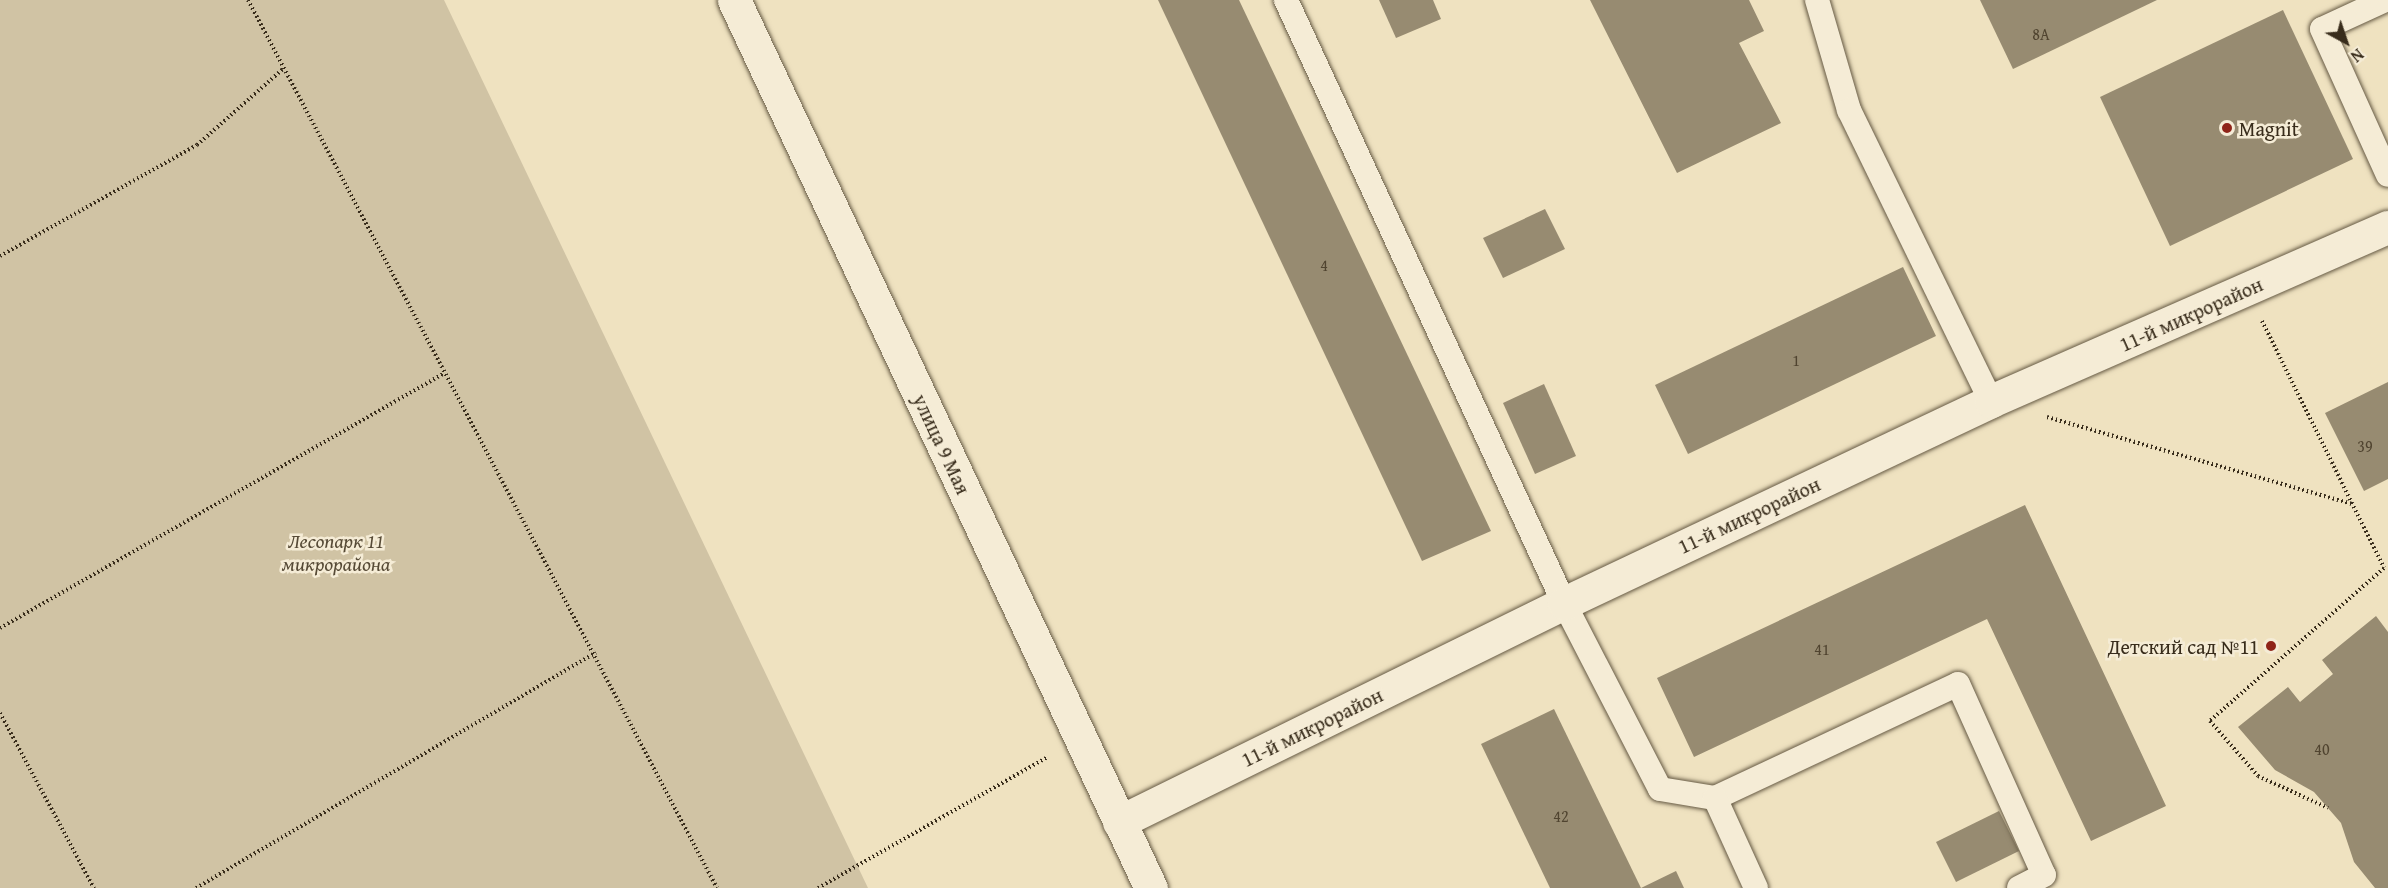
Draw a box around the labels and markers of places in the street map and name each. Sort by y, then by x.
place label: Magnit [2239,116,2299,140]
marker: Magnit [2220,121,2234,135]
place label: Детский сад №11 [2108,634,2259,658]
marker: Детский сад №11 [2264,639,2278,653]

